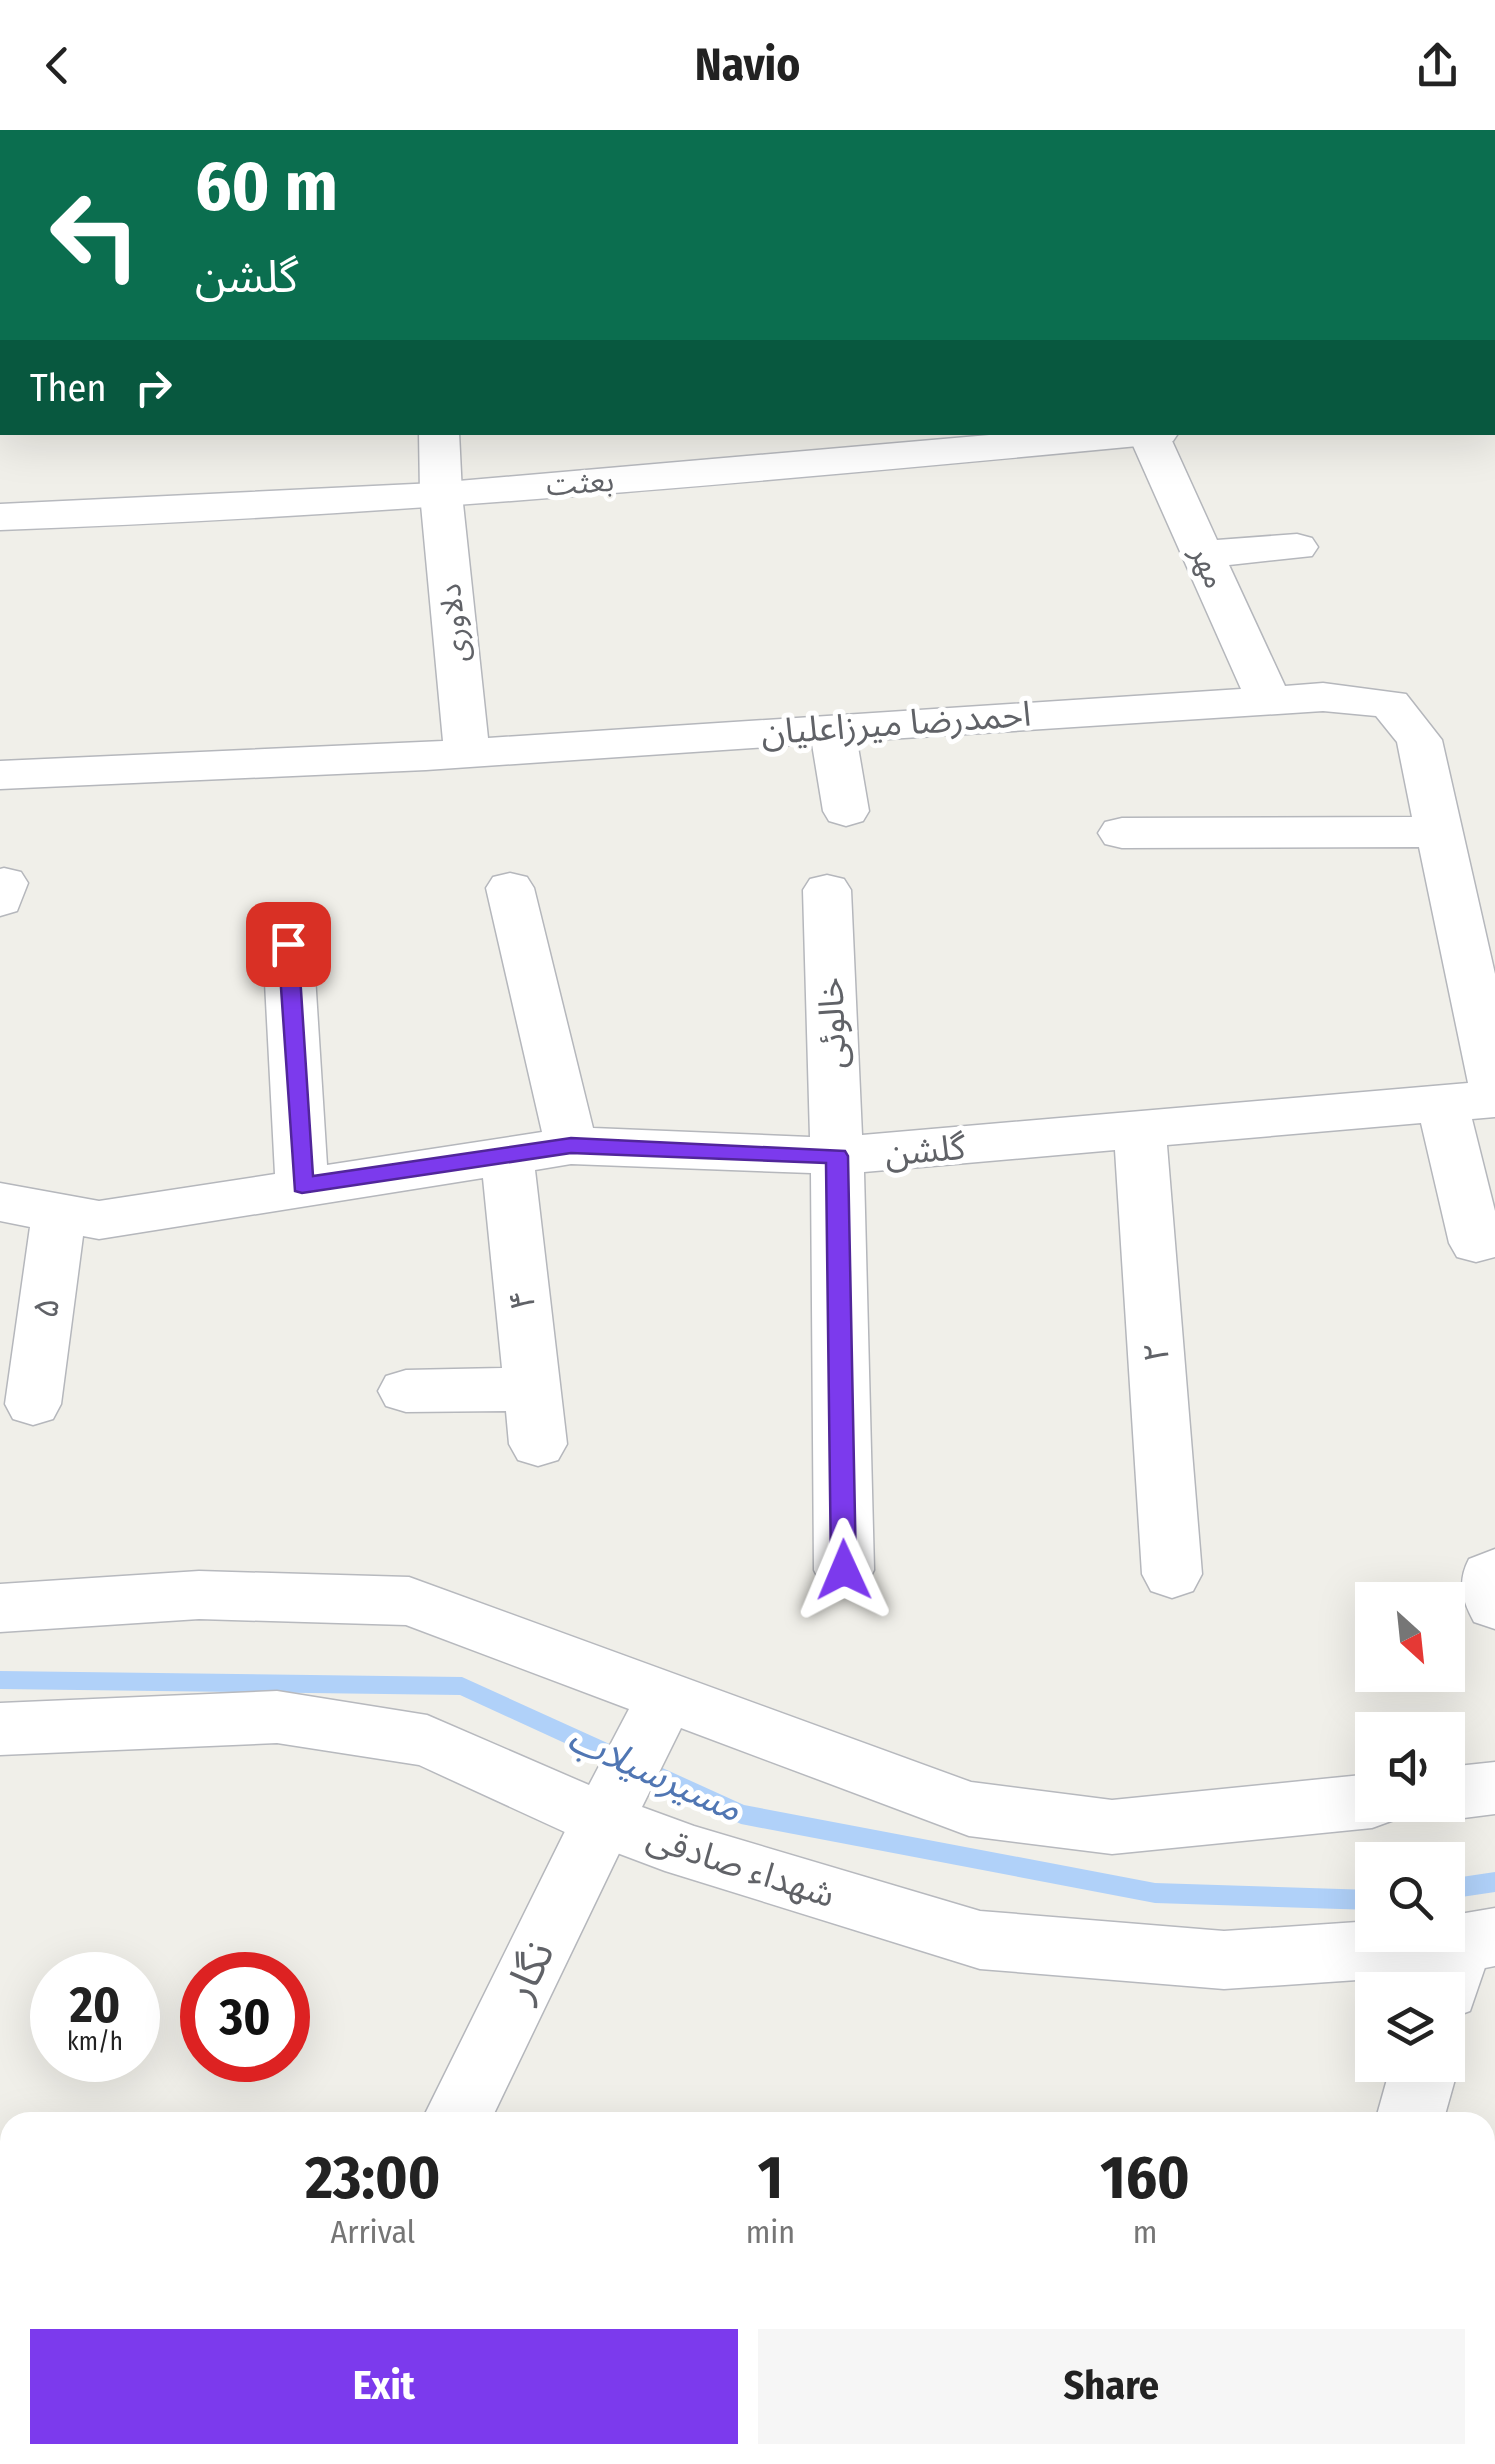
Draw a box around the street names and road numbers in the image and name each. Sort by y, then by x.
street label: بعثت [545,463,615,503]
street label: مهر [1182,539,1233,594]
street label: دلاوری [432,582,476,664]
street label: احمدرضا میرزاعلیان [760,693,1032,753]
street label: خالوئی [809,976,855,1070]
street label: گلشن [883,1126,967,1174]
street label: ۴ [500,1288,544,1312]
street label: ۵ [24,1295,68,1321]
street label: ۲ [1134,1341,1178,1363]
street label: شهداء صادقی [642,1816,840,1916]
street label: نگار [492,1933,565,2011]

